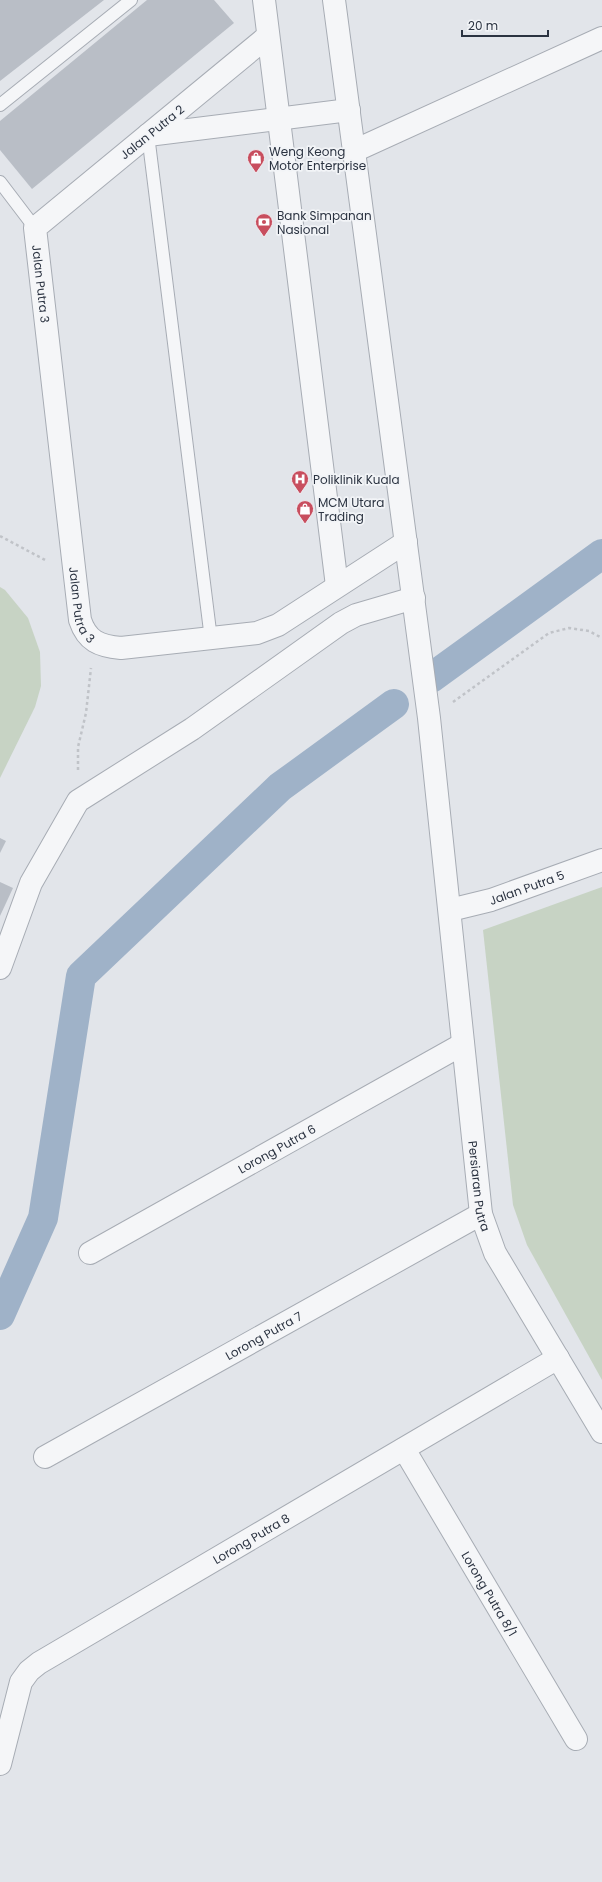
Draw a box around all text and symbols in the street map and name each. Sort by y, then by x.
scale bar [462,12,548,38]
text: 20 m [468,17,498,34]
street label: Jalan Putra 2 [116,101,188,163]
place label: Weng Keong Motor Enterprise [269,143,366,174]
shop icon: Weng Keong Motor Enterprise [246,148,266,173]
place label: Bank Simpanan Nasional [277,207,372,238]
bank icon: Bank Simpanan Nasional [254,212,274,237]
street label: Jalan Putra 3 [28,244,54,324]
hospital icon: Poliklinik Kuala [290,469,310,494]
place label: Poliklinik Kuala [313,471,400,488]
place label: MCM Utara Trading [318,494,384,525]
shop icon: MCM Utara Trading [295,499,315,524]
street label: Jalan Putra 3 [65,566,99,647]
street label: Jalan Putra 5 [487,866,567,909]
street label: Lorong Putra 6 [235,1120,319,1177]
street label: Persiaran Putra [465,1140,495,1234]
street label: Lorong Putra 7 [222,1307,305,1364]
street label: Lorong Putra 8 [209,1509,293,1568]
street label: Lorong Putra 8/1 [458,1548,522,1639]

